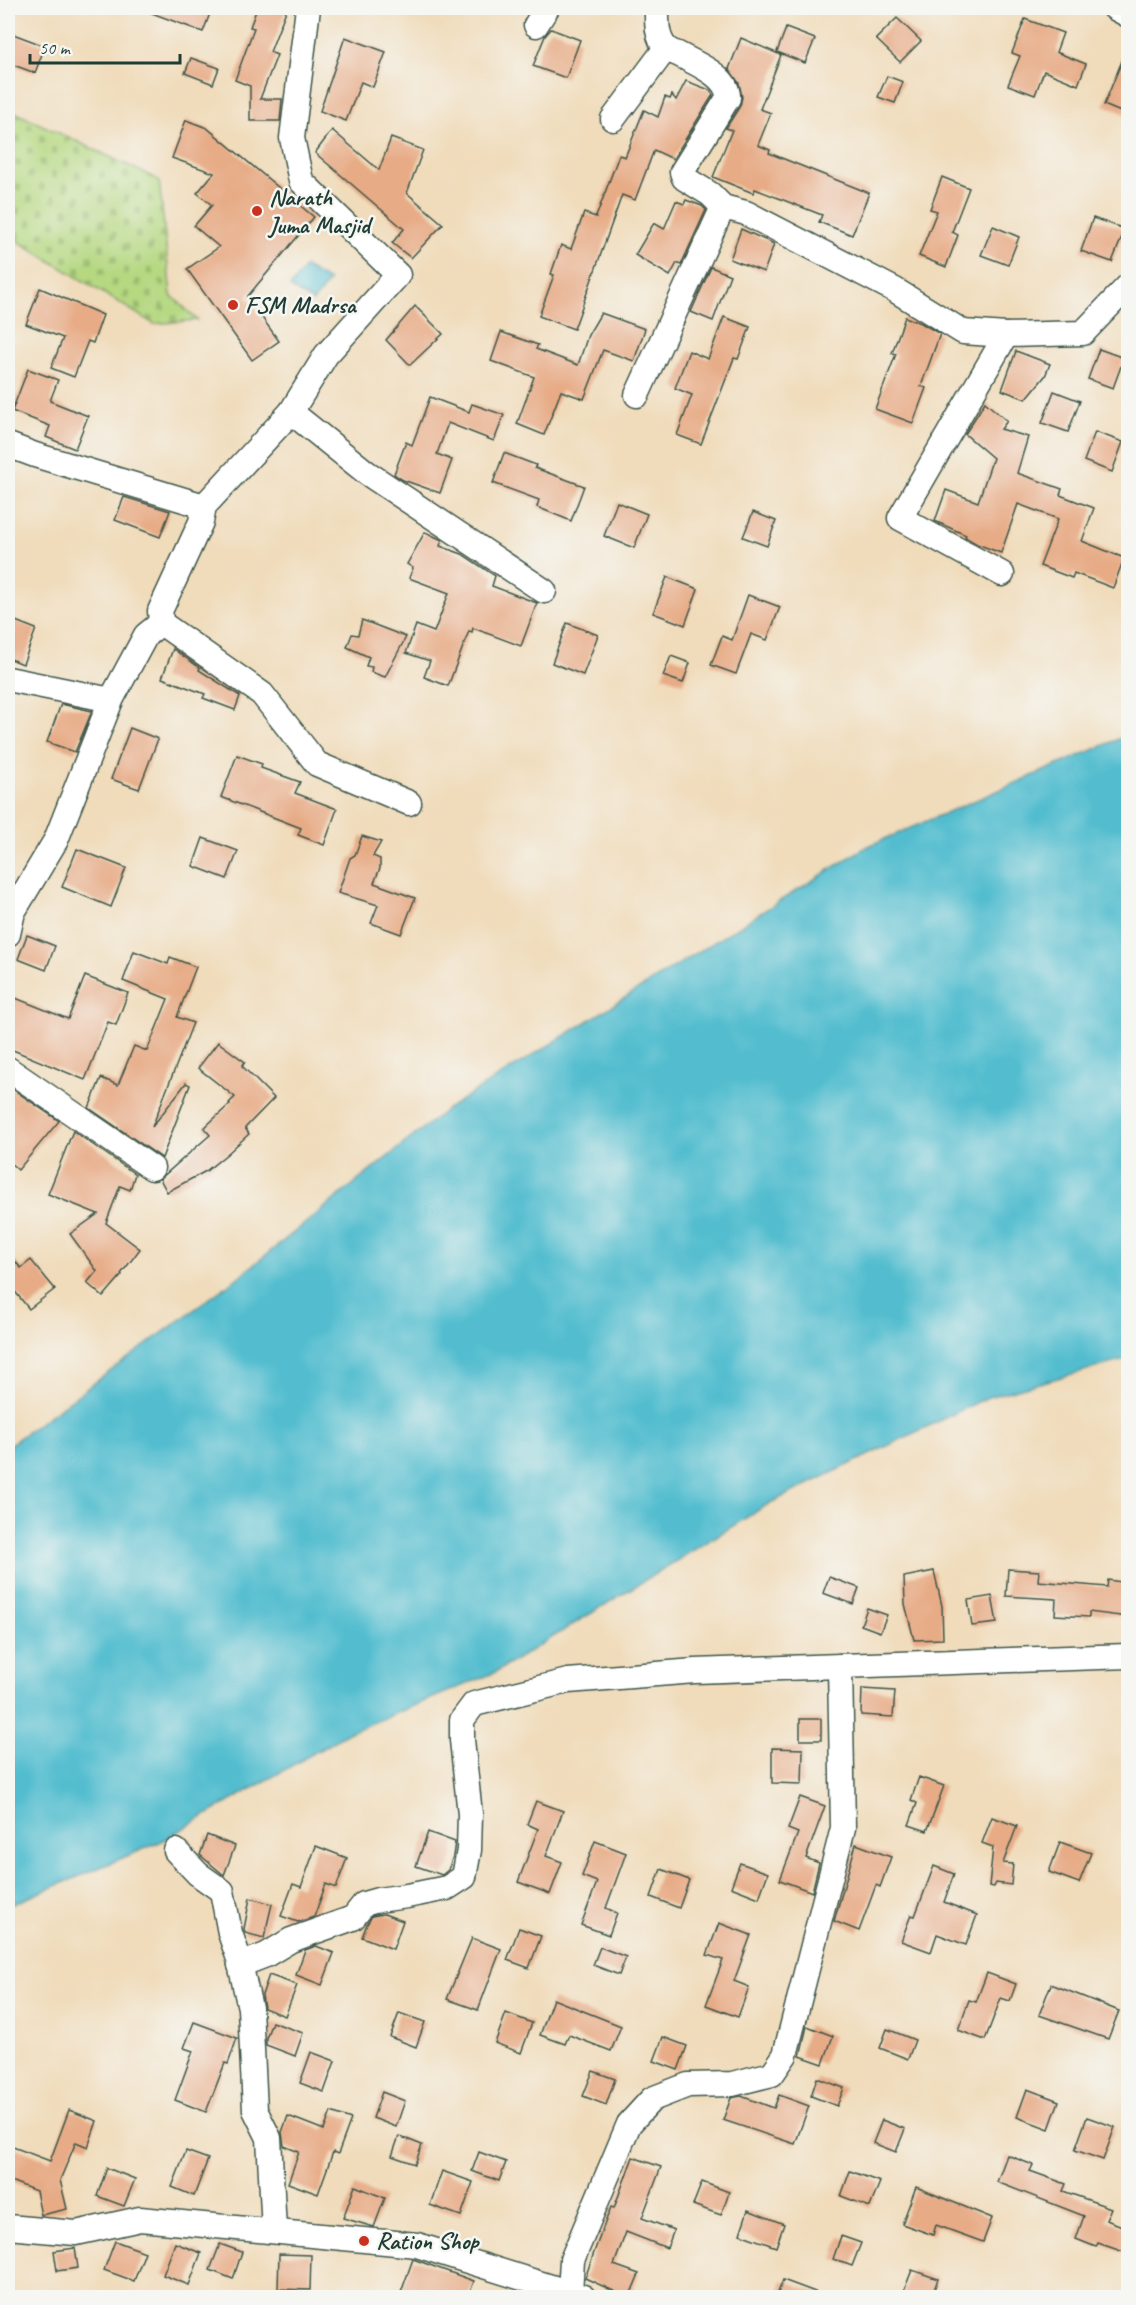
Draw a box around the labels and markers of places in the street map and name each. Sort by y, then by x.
place label: Narath Juma Masjid [267,182,374,240]
marker: Narath Juma Masjid [250,204,264,218]
place label: FSM Madrsa [245,290,358,320]
marker: FSM Madrsa [226,298,240,312]
place label: Ration Shop [376,2226,480,2256]
marker: Ration Shop [357,2234,371,2248]

